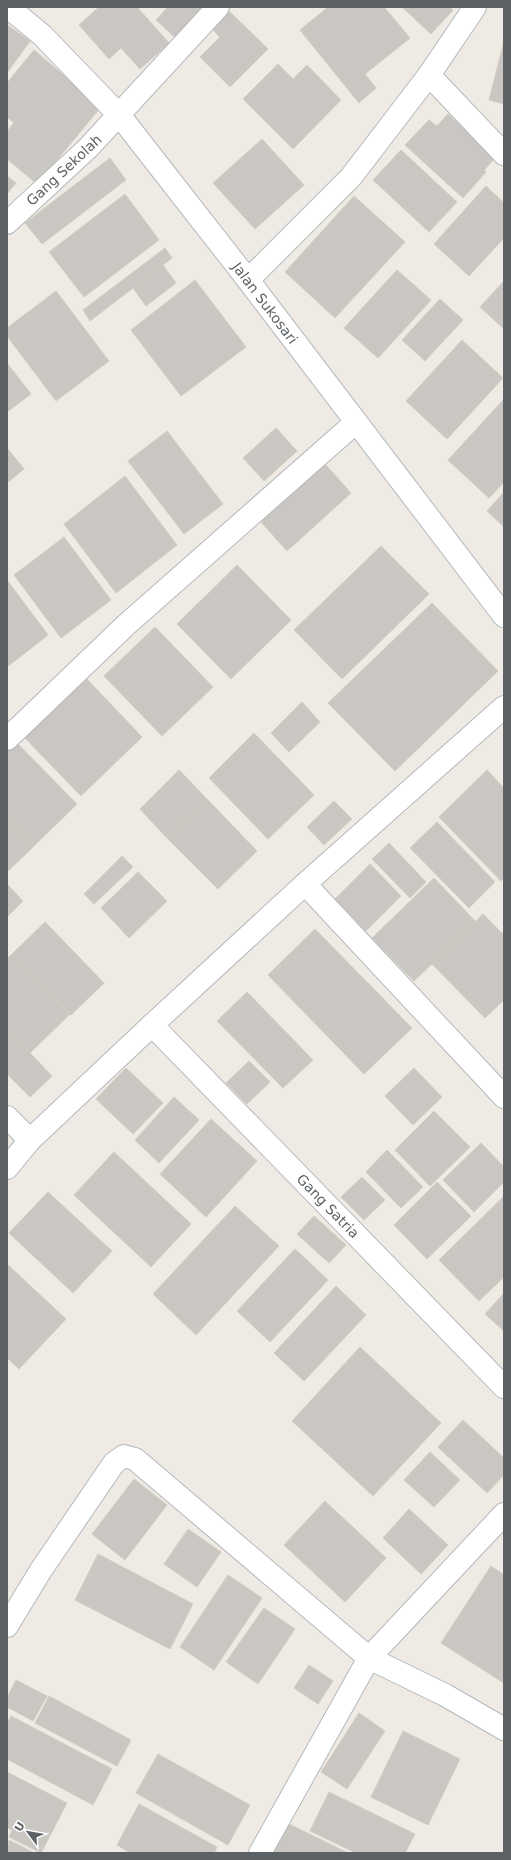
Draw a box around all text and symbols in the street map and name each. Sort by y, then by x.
street label: Gang Sekolah [23,131,105,209]
street label: Jalan Sukosari [229,258,301,347]
street label: Gang Satria [293,1171,363,1241]
north arrow [8,1812,48,1852]
text: U [12,1820,28,1834]

